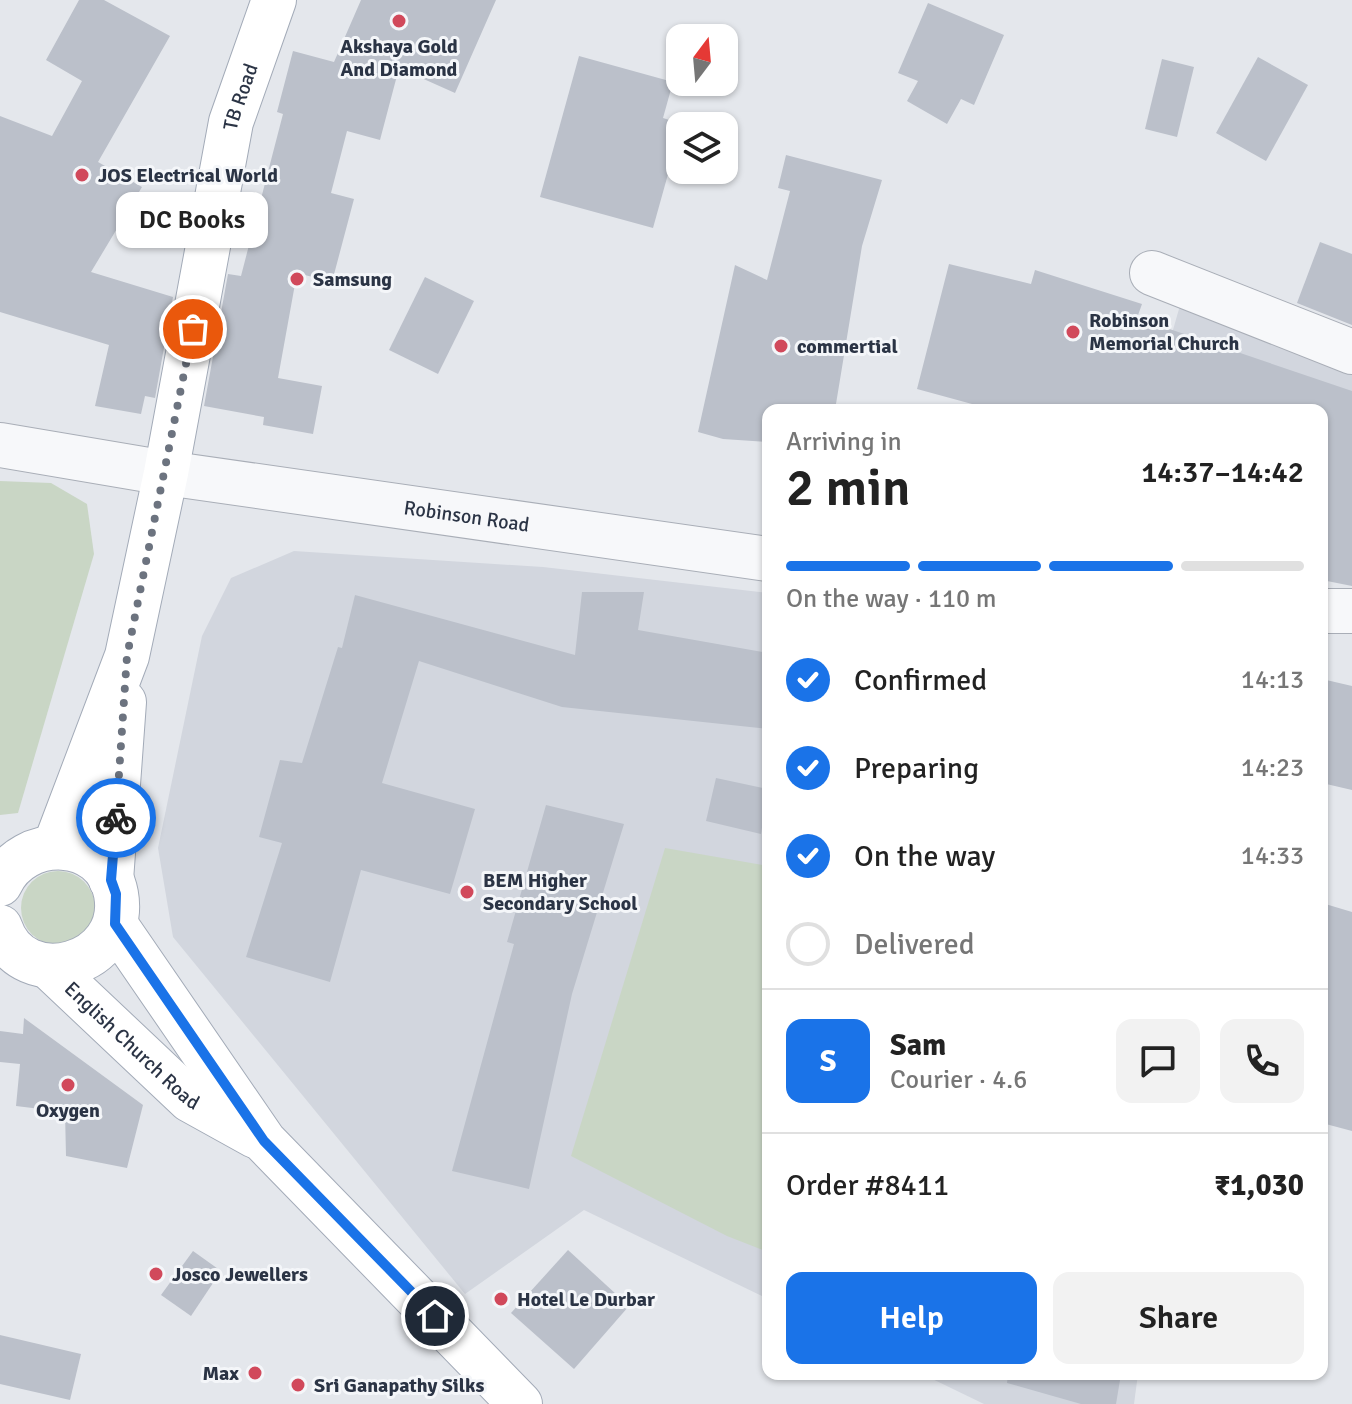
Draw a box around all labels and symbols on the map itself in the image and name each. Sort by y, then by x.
marker: Akshaya Gold And Diamond [390,12,408,30]
north arrow [666,24,738,96]
place label: Akshaya Gold And Diamond [340,34,458,82]
street label: TB Road [218,60,264,132]
place label: JOS Electrical World [98,163,278,188]
marker: JOS Electrical World [73,166,91,184]
callout: DC Books [117,193,269,249]
place label: Samsung [313,267,392,292]
marker: Samsung [288,270,306,288]
pin [159,295,227,363]
place label: Robinson Memorial Church [1089,308,1240,356]
marker: Robinson Memorial Church [1064,323,1082,341]
place label: commertial [797,334,898,359]
marker: commertial [772,337,790,355]
street label: Robinson Road [402,495,531,538]
courier [76,778,156,858]
place label: BEM Higher Secondary School [483,868,637,916]
marker: BEM Higher Secondary School [458,883,476,901]
street label: English Church Road [59,976,204,1116]
marker: Oxygen [59,1076,77,1094]
place label: Oxygen [36,1098,100,1123]
place label: Josco Jewellers [172,1262,308,1287]
marker: Josco Jewellers [147,1265,165,1283]
pin [401,1282,469,1350]
place label: Hotel Le Durbar [517,1287,655,1312]
marker: Hotel Le Durbar [492,1290,510,1308]
place label: Max [202,1361,239,1386]
marker: Max [246,1364,264,1382]
place label: Sri Ganapathy Silks [314,1373,485,1398]
marker: Sri Ganapathy Silks [289,1376,307,1394]

